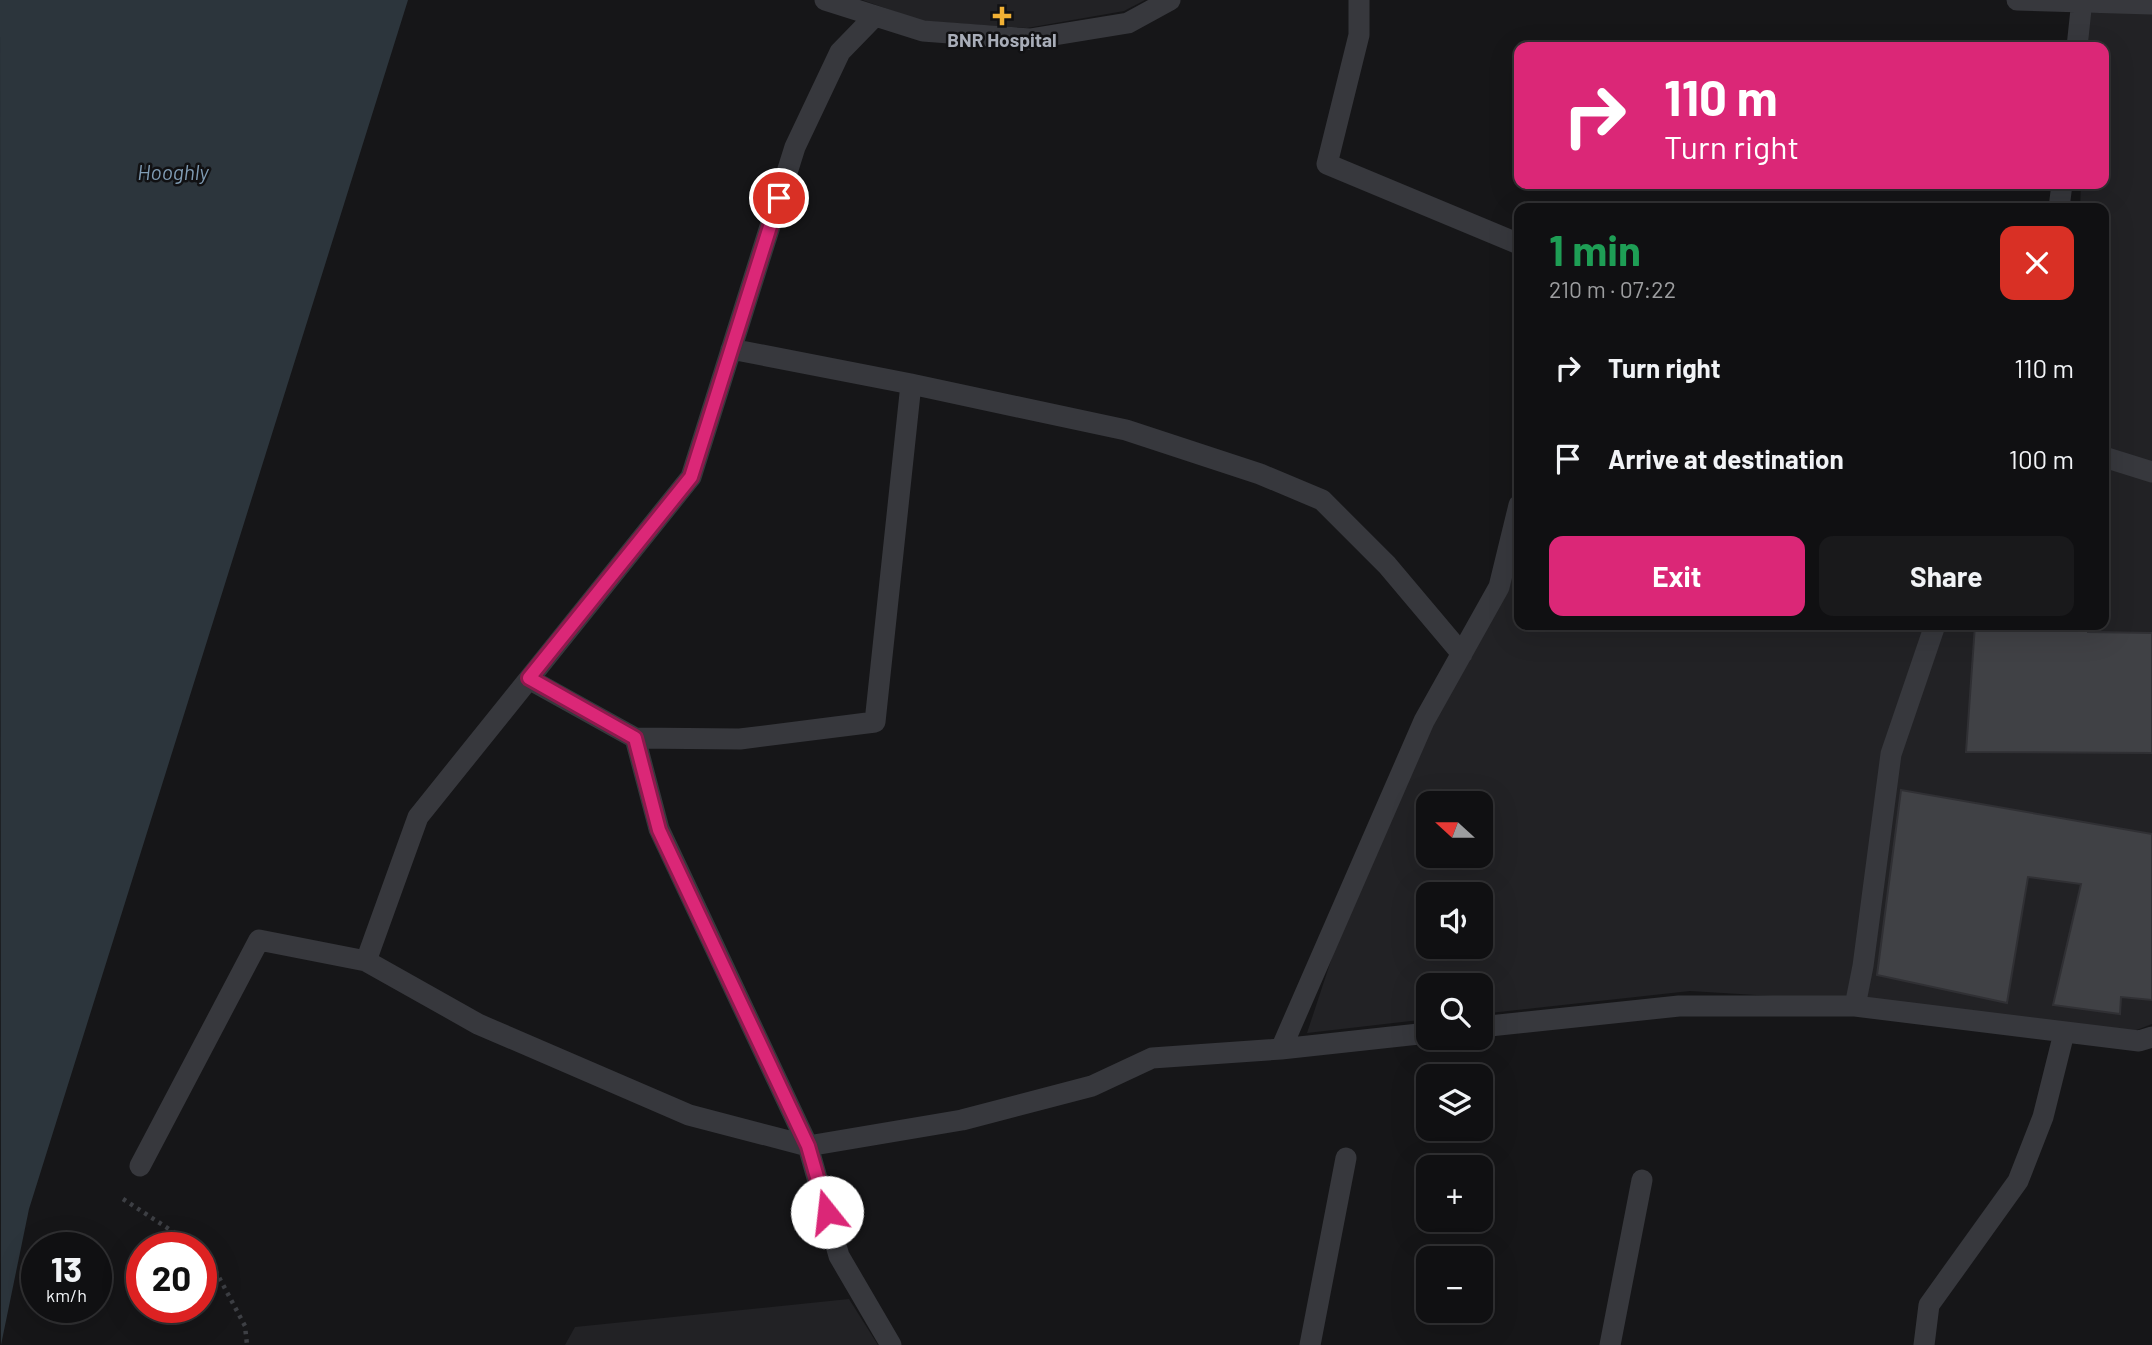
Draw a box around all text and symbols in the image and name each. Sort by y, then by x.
marker: BNR Hospital [992,6,1012,26]
place label: BNR Hospital [947,28,1057,51]
text: 110 m [1664,67,1778,126]
icon: right [1549,70,1640,161]
text: Turn right [1664,127,1799,165]
water label: Hooghly [137,159,209,184]
pin [749,168,809,228]
icon: arrive [760,179,798,217]
text: 1 min [1549,224,1641,274]
button: close [2000,226,2074,300]
text: 210 m · 07:22 [1549,275,1676,303]
icon: right [1549,349,1587,387]
text: Turn right [1608,352,1721,383]
text: 110 m [2014,352,2074,383]
icon: arrive [1549,440,1587,478]
text: Arrive at destination [1608,443,1844,474]
text: 100 m [2009,443,2074,474]
button: Exit [1549,536,1805,616]
button: Share [1819,536,2074,616]
north arrow [1416,791,1493,868]
map controls [1416,791,1493,1323]
button: sound [1416,882,1493,959]
button: search [1416,973,1493,1050]
button: layers [1416,1064,1493,1141]
button: + [1416,1155,1493,1232]
position arrow [790,1175,864,1249]
speed limit sign: 20 [126,1232,217,1323]
button: − [1416,1246,1493,1323]
text: 13 [51,1247,82,1289]
text: km/h [46,1284,87,1306]

